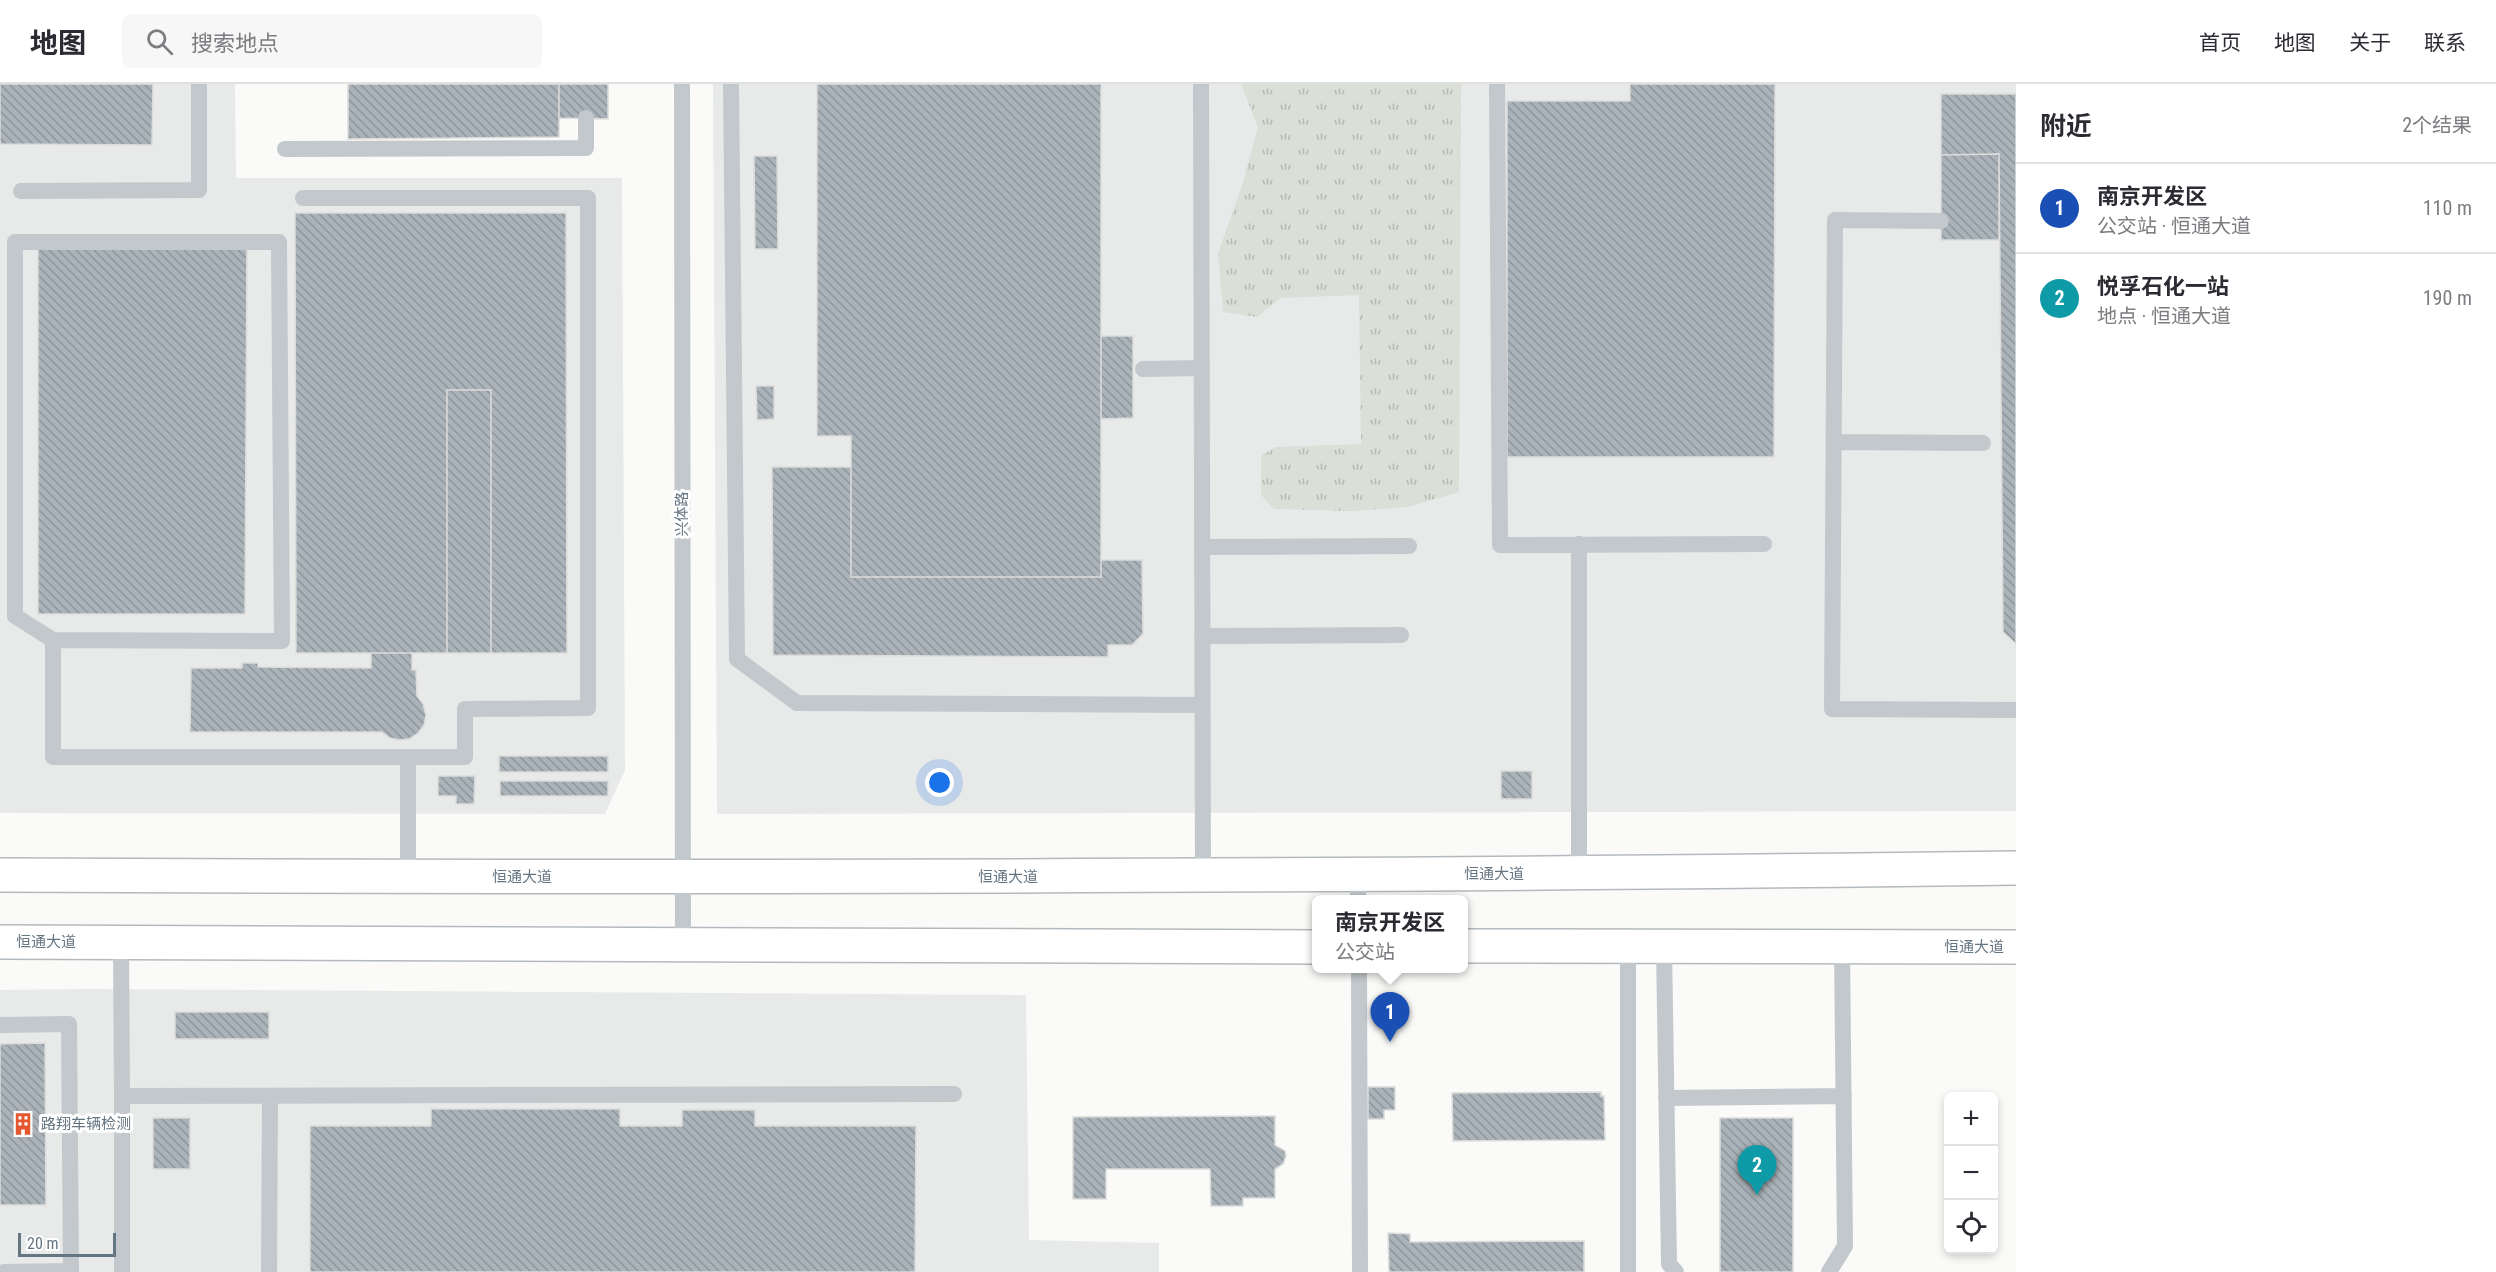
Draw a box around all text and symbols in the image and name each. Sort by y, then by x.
search box [122,14,542,68]
icon: search [143,25,176,58]
text: 地图 [30,27,86,60]
text: 搜索地点 [191,31,279,56]
text: 首页 [2199,31,2241,55]
text: 地图 [2274,31,2316,55]
text: 关于 [2349,31,2391,55]
text: 联系 [2424,31,2466,55]
text: 附近 [2040,111,2092,141]
text: 2个结果 [2402,113,2472,137]
text: 南京开发区 [2097,184,2207,209]
text: 1 [2054,196,2065,220]
text: 110 m [2423,196,2472,220]
text: 公交站 · 恒通大道 [2097,214,2251,238]
text: 悦孚石化一站 [2097,274,2229,299]
text: 2 [2054,286,2065,310]
text: 190 m [2423,286,2472,310]
text: 地点 · 恒通大道 [2097,304,2231,328]
street label: 兴体路 [673,491,691,537]
your location [925,768,954,797]
street label: 恒通大道 [1464,865,1524,883]
street label: 恒通大道 [492,868,552,886]
street label: 恒通大道 [978,868,1038,886]
popup [1312,895,1468,973]
text: 南京开发区 [1335,910,1445,935]
street label: 恒通大道 [16,933,76,951]
street label: 恒通大道 [1944,938,2004,956]
text: 公交站 [1335,940,1395,964]
pin: 1 [1370,992,1410,1042]
map controls [1944,1092,1998,1254]
button: + [1944,1092,1998,1146]
building icon: 路翔车辆检测 [10,1111,36,1137]
place label: 路翔车辆检测 [41,1115,131,1133]
pin: 2 [1738,1146,1776,1195]
button: − [1944,1146,1998,1200]
button: locate [1944,1200,1998,1254]
scale bar [18,1230,116,1258]
text: 20 m [27,1234,59,1253]

